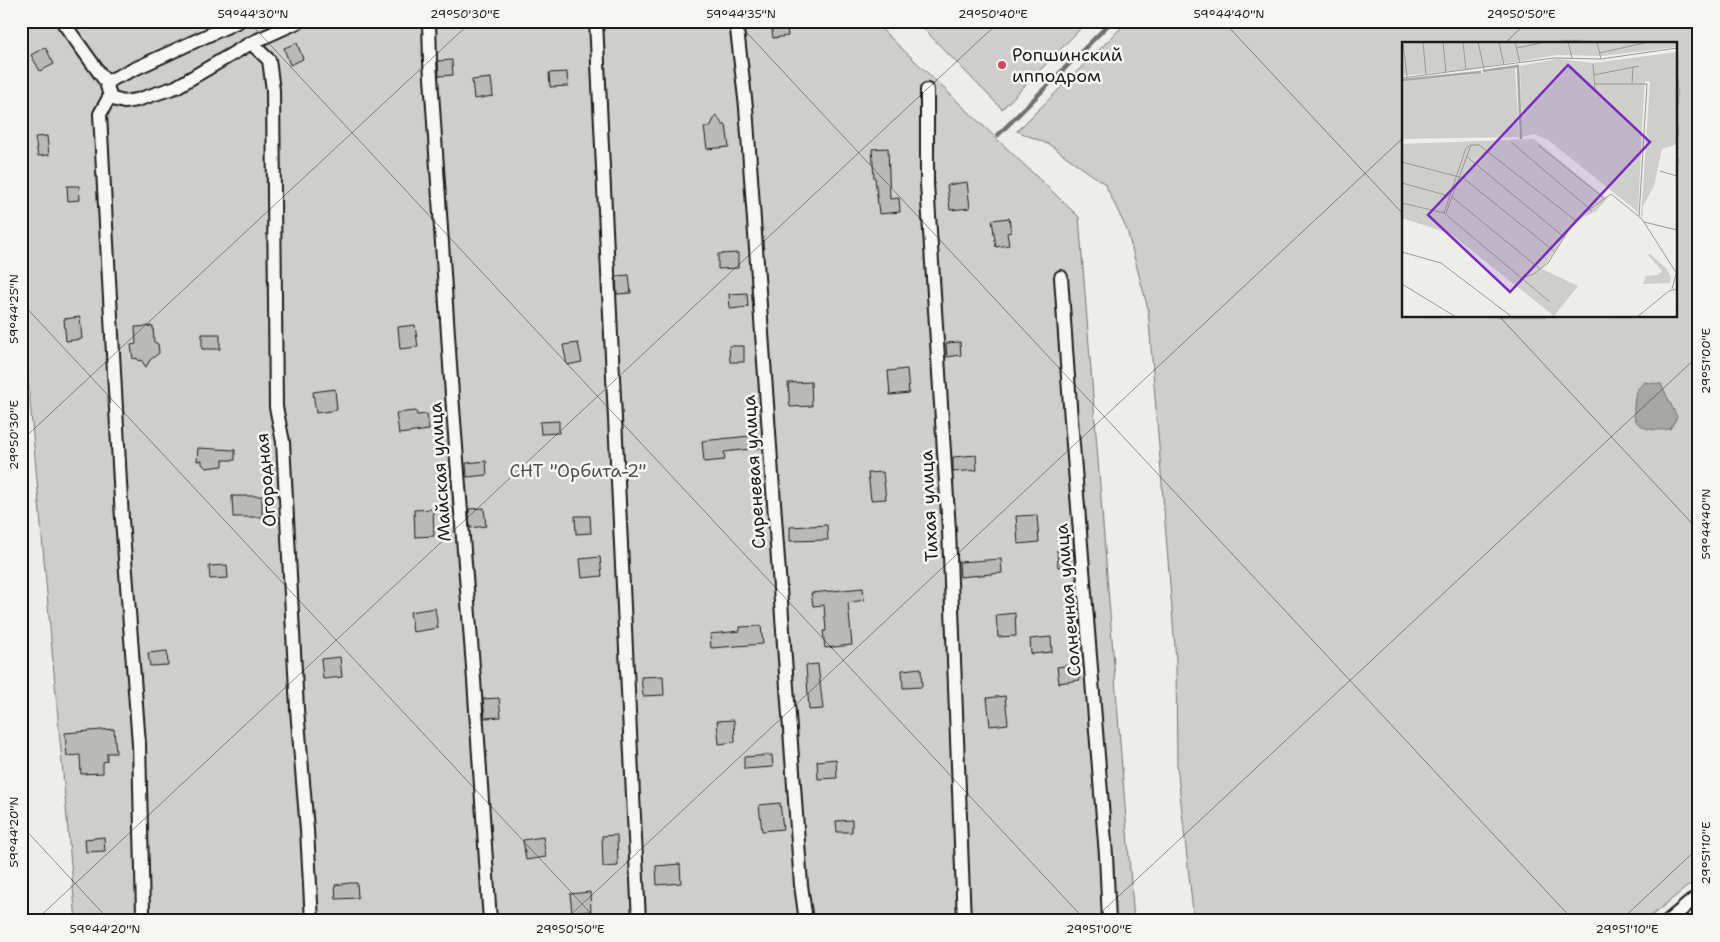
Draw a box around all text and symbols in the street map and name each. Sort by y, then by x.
text: 59°44'30"N [218,6,289,22]
text: 29°50'30"E [430,6,500,22]
text: 59°44'35"N [706,6,776,22]
text: 29°50'40"E [958,6,1028,22]
text: 59°44'40"N [1194,6,1264,22]
text: 29°50'50"E [1486,6,1556,22]
inset map [1402,42,1678,318]
place label: Ропшинский ипподром [1012,43,1123,88]
marker: Ропшинский ипподром [996,59,1008,71]
text: 59°44'25"N [6,274,22,344]
text: 29°51'00"E [1698,328,1714,394]
street label: Сиреневая улица [737,394,771,550]
text: 29°50'30"E [6,400,22,470]
street label: Майская улица [423,401,457,543]
street label: Огородная [250,432,282,528]
street label: Тихая улица [914,450,944,562]
park label: СНТ "Орбита-2" [509,459,647,483]
text: 59°44'40"N [1698,489,1714,559]
street label: Солнечная улица [1049,523,1087,677]
text: 59°44'20"N [6,797,22,867]
text: 29°51'10"E [1698,822,1714,884]
text: 59°44'20"N [70,921,140,937]
text: 29°50'50"E [535,921,605,937]
text: 29°51'00"E [1066,921,1132,937]
text: 29°51'10"E [1596,921,1658,937]

